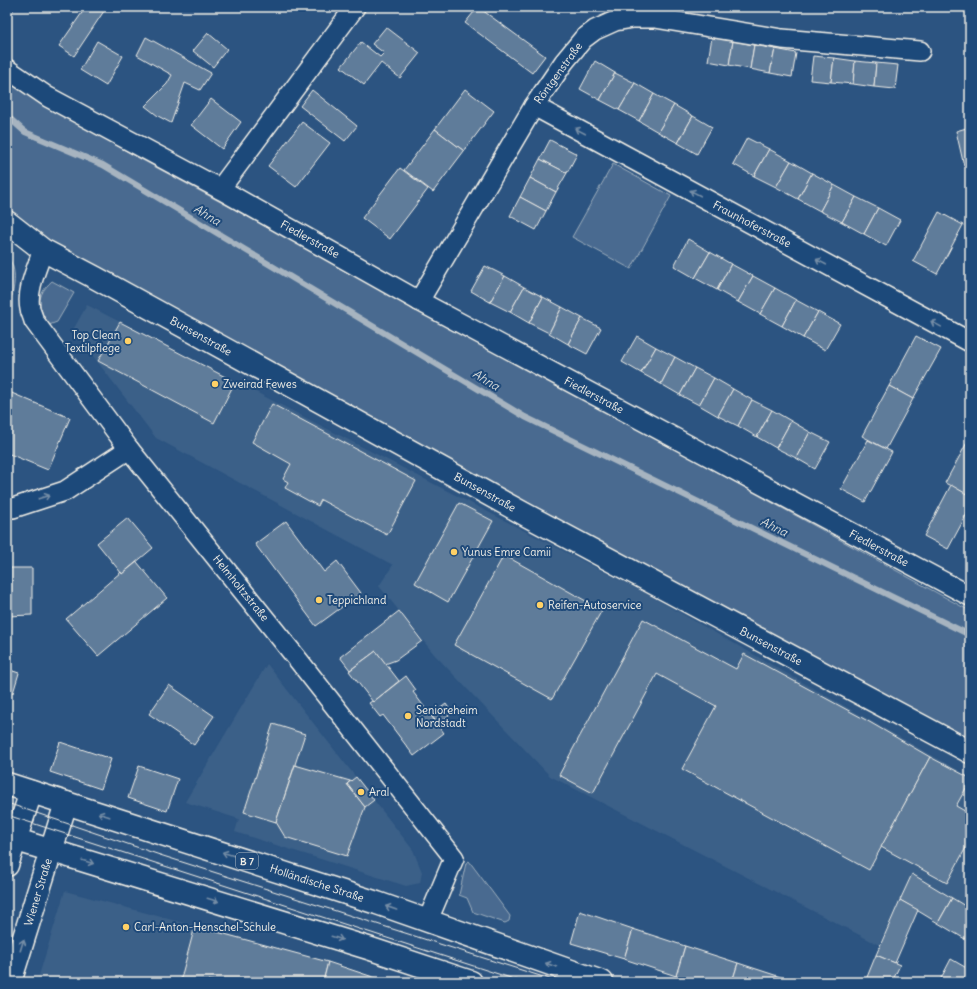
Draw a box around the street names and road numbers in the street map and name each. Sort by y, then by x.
street label: Röntgenstraße [531,39,585,107]
street label: Fraunhoferstraße [710,197,794,251]
street label: Fiedlerstraße [278,217,342,261]
street label: Bunsenstraße [168,313,234,359]
street label: Fiedlerstraße [562,374,626,417]
street label: Bunsenstraße [452,469,518,515]
street label: Fiedlerstraße [847,527,911,570]
street label: Helmholtzstraße [210,552,272,624]
street label: Bunsenstraße [737,624,805,668]
road number: B 7 [236,853,258,869]
street label: Wiener Straße [21,856,55,928]
street label: Holländische Straße [268,861,366,905]

